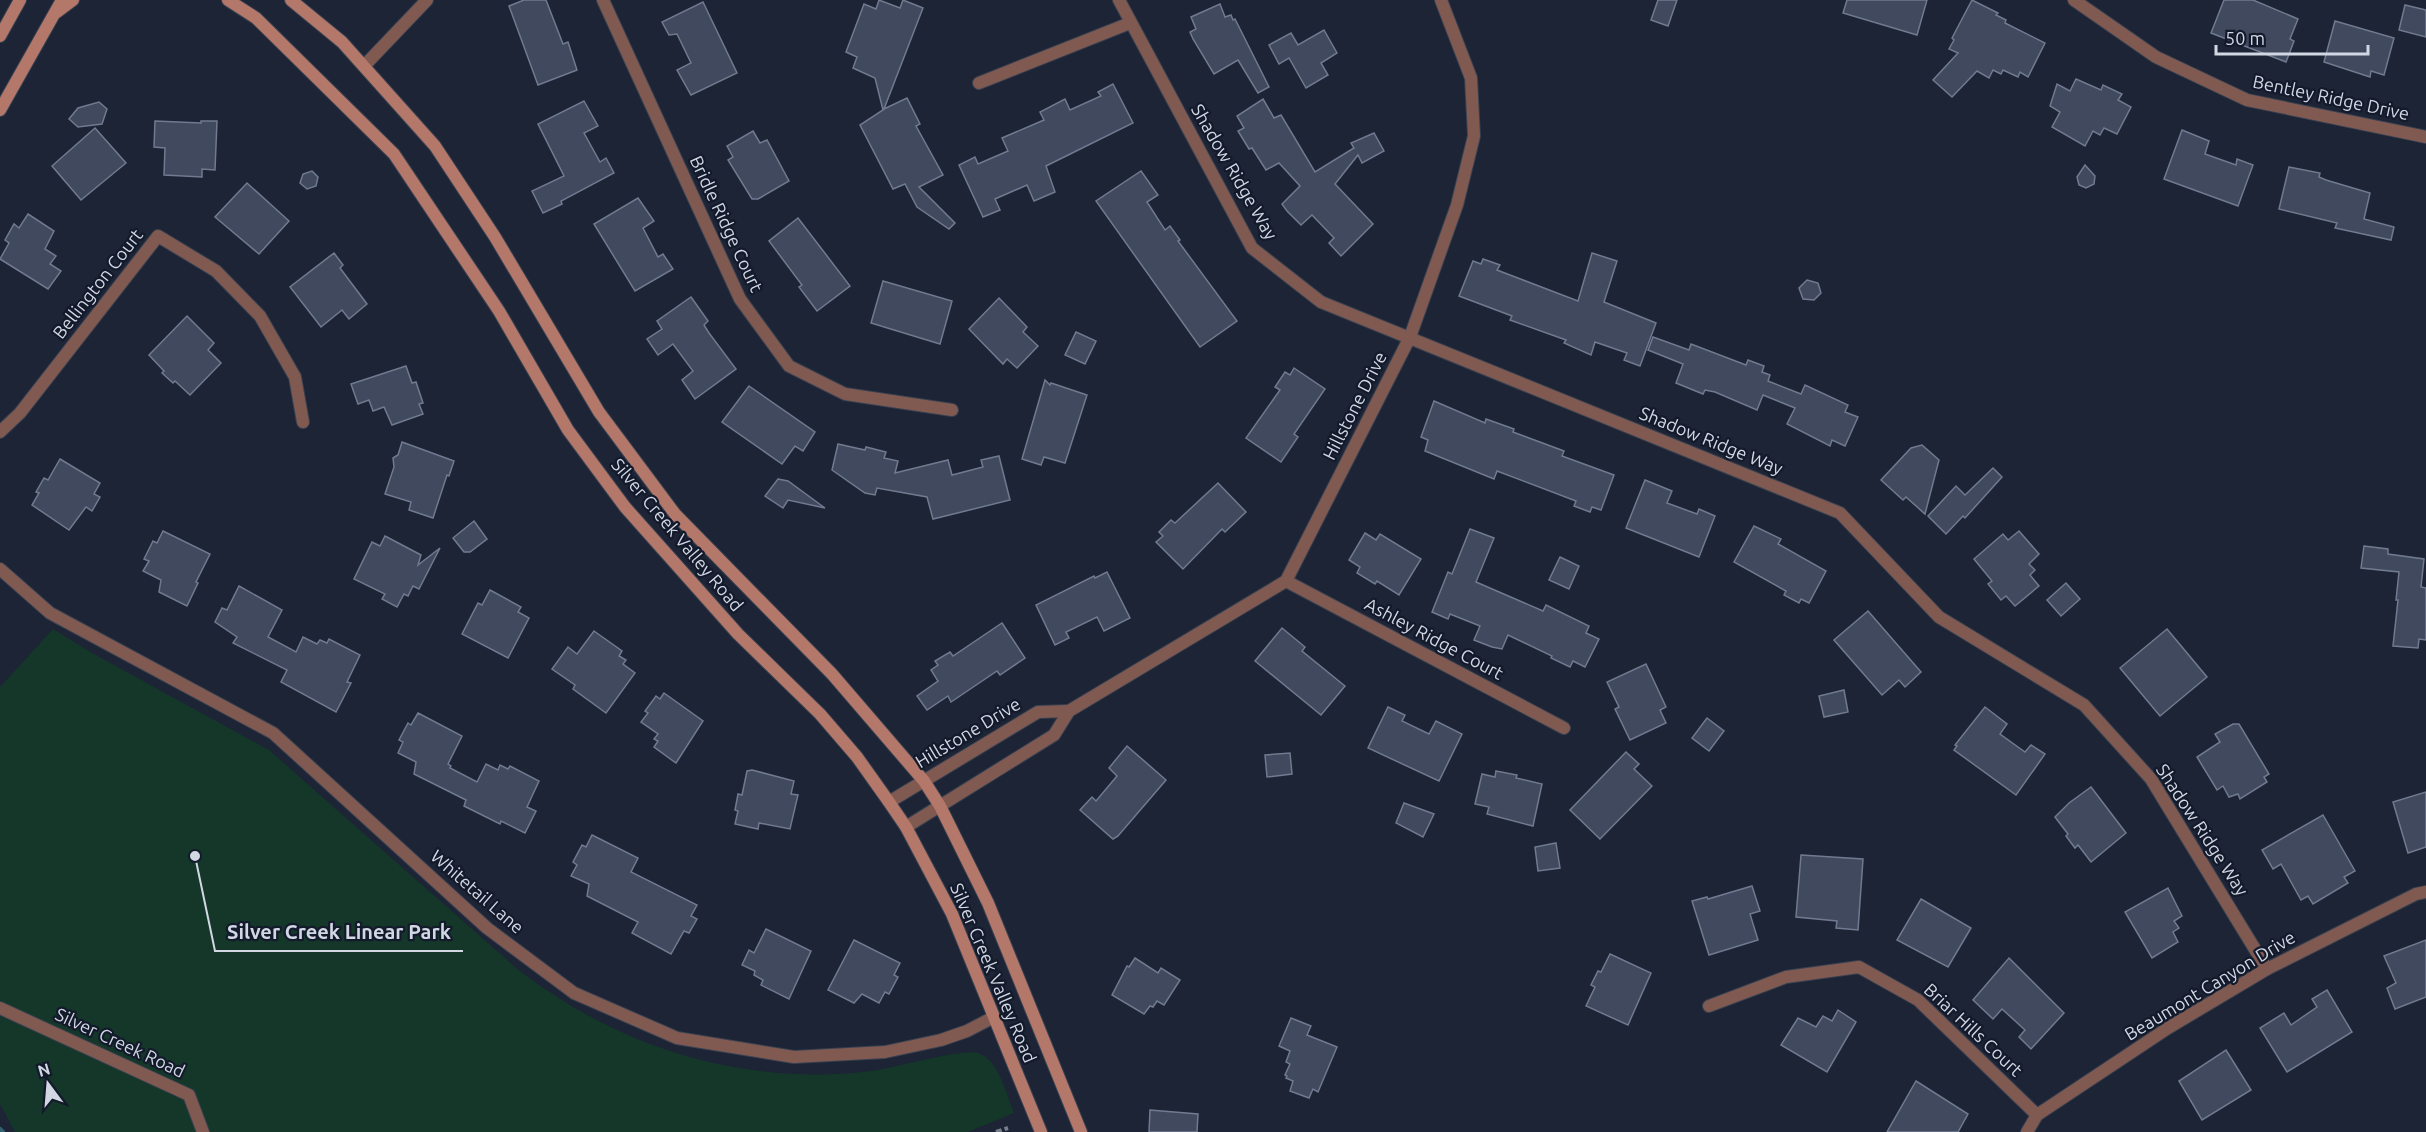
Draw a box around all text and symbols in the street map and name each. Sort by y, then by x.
scale bar [2216,18,2368,56]
text: 50 m [2225,28,2265,48]
street label: Bentley Ridge Drive [2251,71,2411,123]
street label: Shadow Ridge Way [1188,100,1282,243]
street label: Bridle Ridge Court [687,152,767,295]
street label: Bellington Court [48,225,146,342]
street label: Hillstone Drive [1318,348,1390,463]
street label: Shadow Ridge Way [1637,402,1786,478]
street label: Silver Creek Valley Road [608,454,747,615]
street label: Ashley Ridge Court [1362,593,1507,683]
street label: Hillstone Drive [911,693,1023,771]
street label: Shadow Ridge Way [2153,760,2253,899]
street label: Whitetail Lane [427,846,528,937]
street label: Silver Creek Valley Road [947,880,1041,1065]
callout: Silver Creek Linear Park [215,913,463,951]
text: Silver Creek Linear Park [227,920,451,943]
street label: Beaumont Canyon Drive [2121,926,2298,1044]
street label: Briar Hills Court [1920,979,2027,1080]
street label: Silver Creek Road [53,1003,188,1081]
north arrow [18,1054,78,1114]
text: N [36,1059,52,1080]

